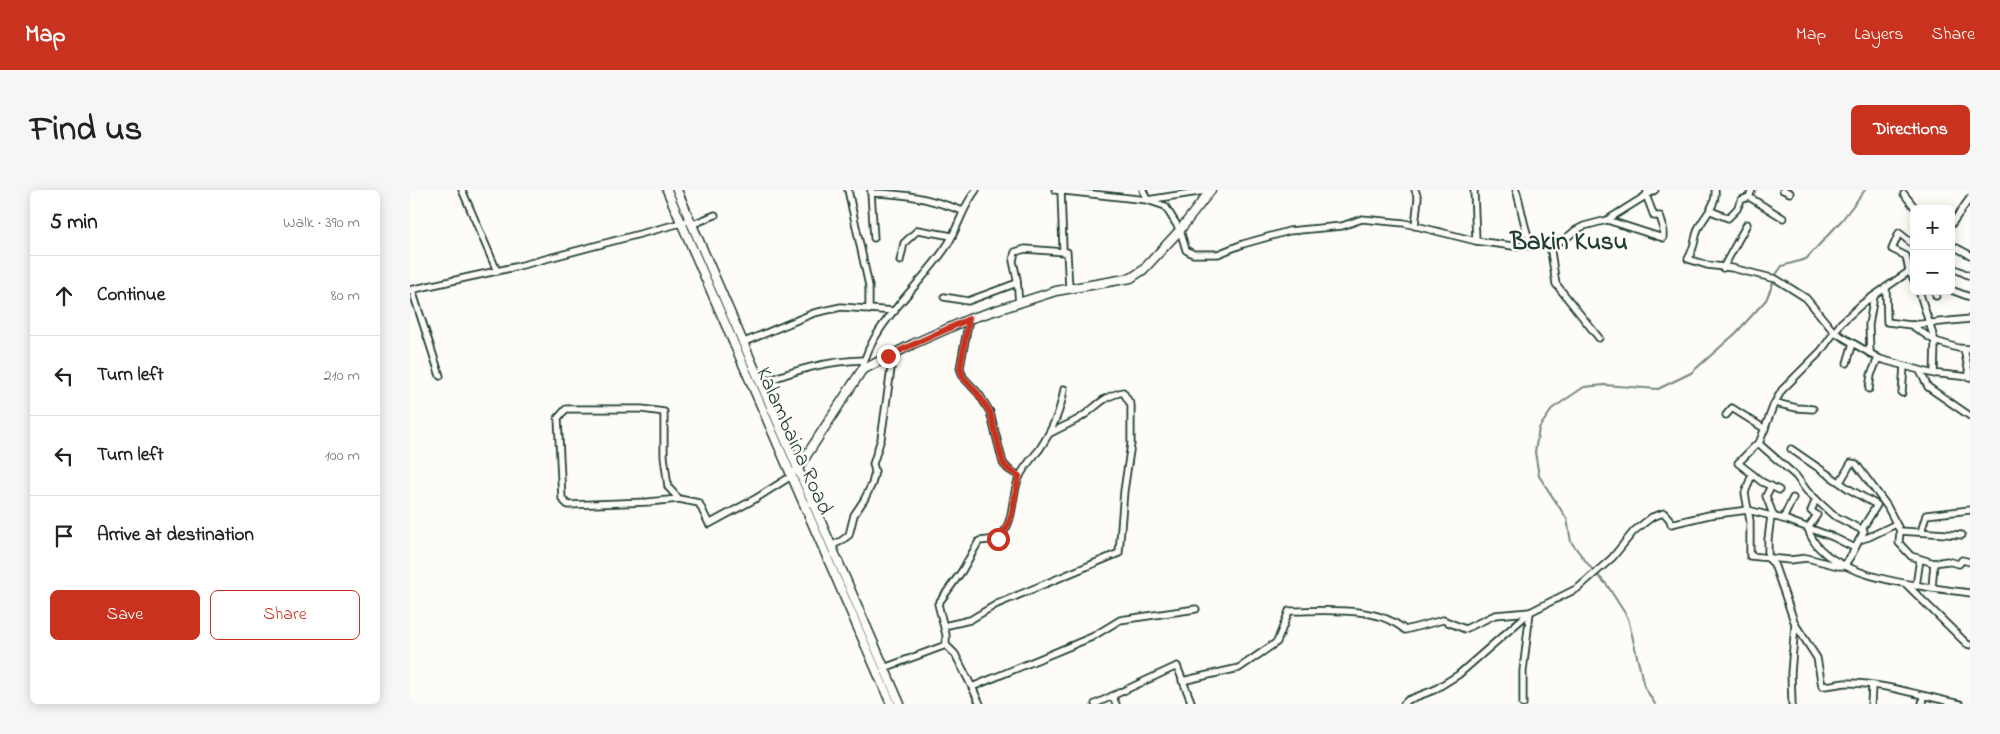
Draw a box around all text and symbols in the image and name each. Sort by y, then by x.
text: Map [25,18,66,53]
text: Map [1796,22,1826,48]
text: Layers [1854,22,1904,48]
text: Share [1932,22,1975,48]
text: Find us [30,105,142,156]
button: Directions [1851,105,1970,155]
map controls [1910,205,1955,295]
button: + [1910,205,1955,250]
text: 5 min [50,208,98,238]
text: Walk · 390 m [283,211,360,235]
district label: Bakin Kusu [1509,225,1628,261]
button: − [1910,250,1955,295]
icon: ahead [50,282,78,310]
text: Continue [97,282,165,309]
text: 80 m [331,284,360,308]
route end [877,345,900,368]
icon: left [50,362,78,390]
text: Turn left [97,362,164,389]
street label: Kalambaina Road [746,362,840,520]
text: 210 m [324,364,360,388]
icon: left [50,442,78,470]
text: Turn left [97,442,164,469]
text: 100 m [325,444,360,468]
icon: arrive [50,522,78,550]
text: Arrive at destination [97,522,254,549]
route start [987,528,1010,551]
button: Save [50,590,200,640]
button: Share [210,590,360,640]

